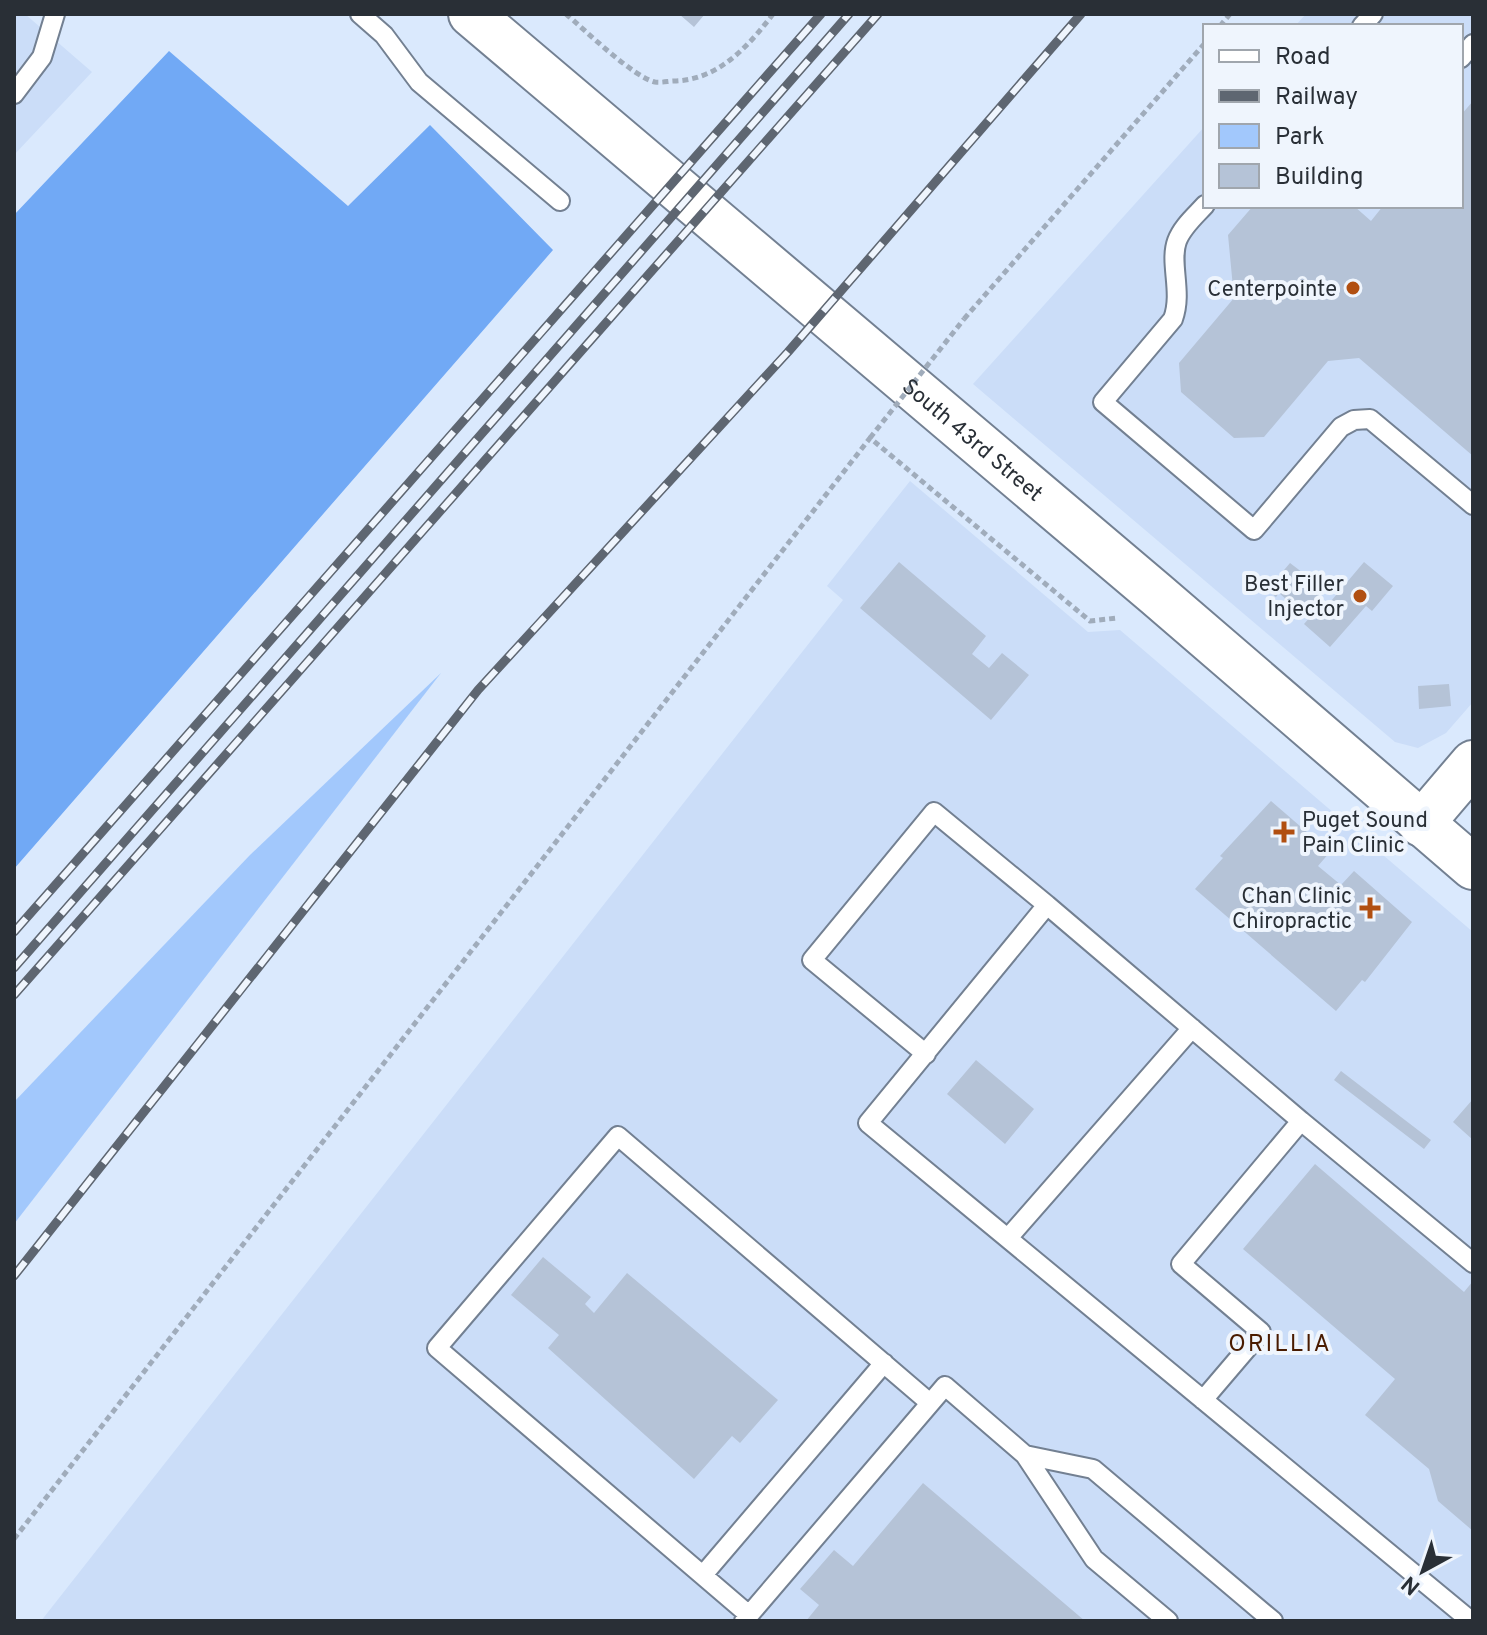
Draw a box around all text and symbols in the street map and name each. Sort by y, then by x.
legend [1203,24,1463,208]
text: Road [1275,43,1331,73]
text: Railway [1275,83,1358,113]
text: Park [1275,123,1325,153]
text: Building [1275,163,1364,193]
place label: Centerpointe [1207,277,1337,304]
marker: Centerpointe [1344,279,1362,297]
street label: South 43rd Street [896,374,1047,508]
place label: Best Filler Injector [1244,572,1344,624]
marker: Best Filler Injector [1351,587,1369,605]
place label: Puget Sound Pain Clinic [1302,808,1428,860]
marker: Puget Sound Pain Clinic [1273,821,1295,843]
place label: Chan Clinic Chiropractic [1232,884,1352,936]
marker: Chan Clinic Chiropractic [1359,897,1381,919]
district label: ORILLIA [1228,1330,1332,1360]
north arrow [1383,1531,1463,1611]
text: N [1397,1569,1426,1600]

